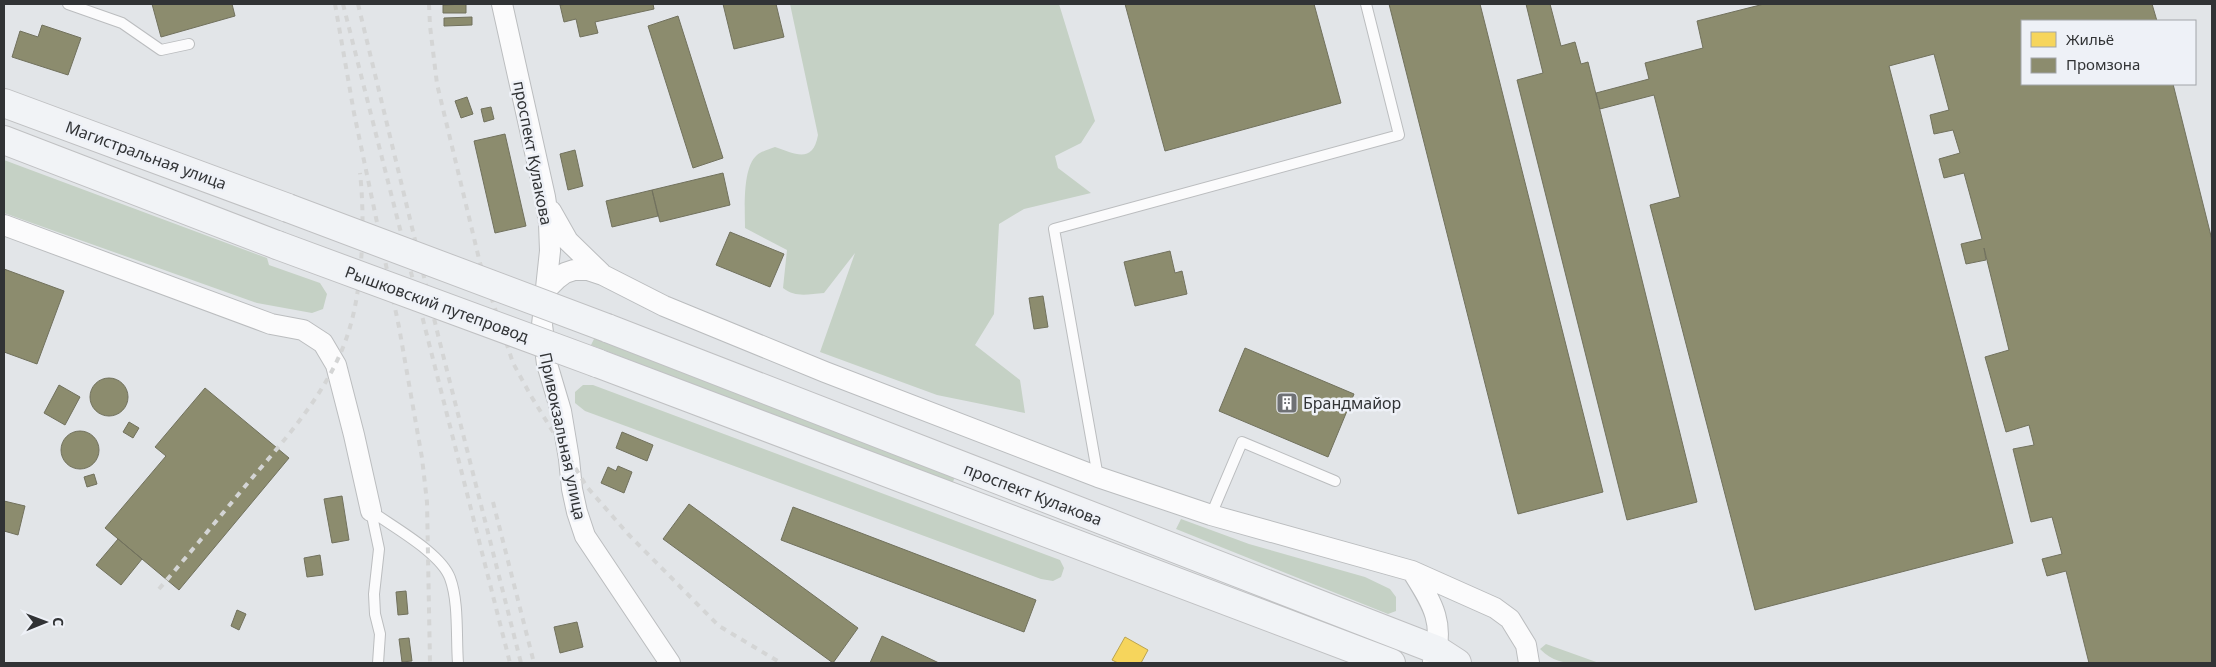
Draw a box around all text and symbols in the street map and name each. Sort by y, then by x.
legend [2021,20,2196,85]
text: Жильё [2066,29,2114,49]
text: Промзона [2066,54,2140,74]
street label: проспект Кулакова [508,79,558,227]
street label: Магистральная улица [62,116,230,194]
street label: Рышковский путепровод [342,260,532,348]
street label: Привокзальная улица [534,350,592,522]
building icon: Брандмайор [1275,391,1299,415]
place label: Брандмайор [1303,392,1401,414]
street label: проспект Кулакова [961,457,1105,531]
north arrow [20,597,70,647]
text: С [49,617,68,626]

